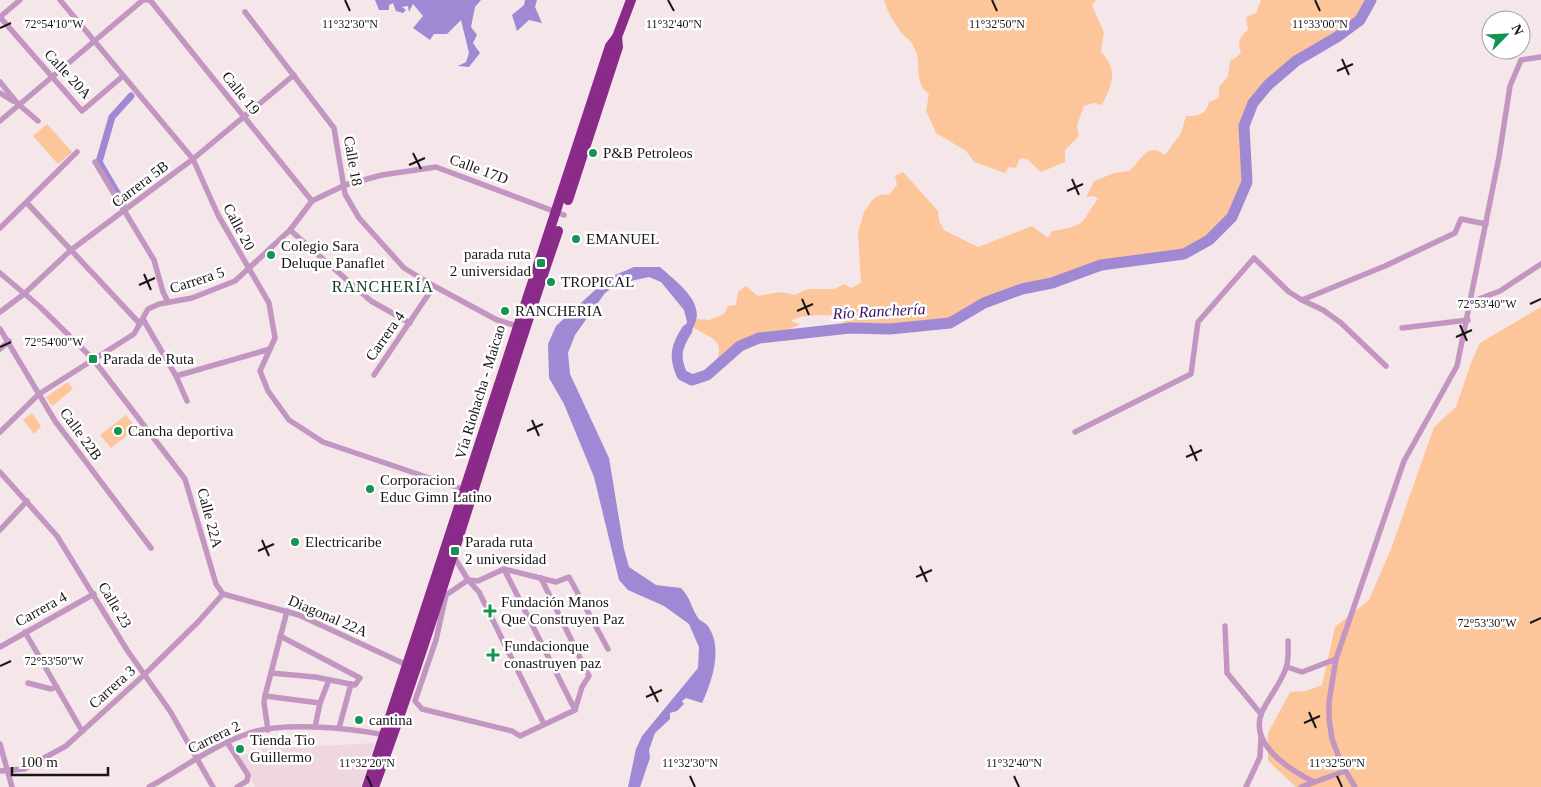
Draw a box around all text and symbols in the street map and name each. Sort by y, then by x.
north arrow [1481,10,1531,60]
text: 72°54'10"W [24,17,84,31]
text: 11°32'30"N [322,17,378,31]
text: 11°32'40"N [646,17,702,31]
text: 11°32'50"N [969,17,1025,31]
text: 11°33'00"N [1292,17,1348,31]
text: N [1509,22,1526,38]
street label: Calle 20A [41,46,95,102]
street label: Calle 19 [219,68,263,118]
street label: Calle 18 [341,135,365,187]
place label: P&B Petroleos [603,145,693,161]
marker: P&B Petroleos [587,147,599,159]
street label: Calle 17D [447,151,511,187]
street label: Carrera 5B [109,158,171,210]
street label: Calle 20 [220,201,258,253]
place label: EMANUEL [586,231,659,247]
marker: EMANUEL [570,233,582,245]
place label: Colegio Sara Deluque Panaflet [281,238,386,271]
place label: parada ruta 2 universidad [450,246,531,279]
marker: Colegio Sara Deluque Panaflet [265,249,277,261]
marker: parada ruta 2 universidad [535,257,547,269]
street label: Carrera 5 [168,264,226,296]
place label: TROPICAL [561,274,634,290]
marker: TROPICAL [545,276,557,288]
district label: RANCHERÍA [332,277,434,295]
text: 72°53'40"W [1457,297,1517,311]
water label: Río Ranchería [831,300,926,322]
place label: RANCHERIA [515,303,603,319]
marker: RANCHERIA [499,305,511,317]
street label: Carrera 4 [362,308,408,364]
street label: Vía Riohacha - Maicao [452,323,508,461]
text: 72°54'00"W [24,335,84,349]
place label: Parada de Ruta [103,351,194,367]
marker: Parada de Ruta [87,353,99,365]
street label: Calle 22B [57,405,105,463]
place label: Cancha deportiva [128,423,234,439]
marker: Cancha deportiva [112,425,124,437]
place label: Corporacion Educ Gimn Latino [380,472,492,505]
marker: Corporacion Educ Gimn Latino [364,483,376,495]
street label: Calle 22A [194,486,226,550]
place label: Electricaribe [305,534,382,550]
place label: Parada ruta 2 universidad [465,534,547,567]
marker: Electricaribe [289,536,301,548]
marker: Parada ruta 2 universidad [449,545,461,557]
street label: Calle 23 [95,579,135,631]
street label: Carrera 4 [13,588,70,630]
street label: Diagonal 22A [286,592,370,640]
place label: Fundación Manos Que Construyen Paz [501,594,625,627]
marker: Fundación Manos Que Construyen Paz [483,604,497,618]
text: 72°53'30"W [1457,616,1517,630]
place label: Fundacionque conastruyen paz [504,638,601,671]
marker: Fundacionque conastruyen paz [486,648,500,662]
text: 72°53'50"W [24,654,84,668]
street label: Carrera 3 [86,662,138,712]
place label: cantina [369,712,413,728]
marker: cantina [353,714,365,726]
street label: Carrera 2 [185,717,243,757]
place label: Tienda Tio Guillermo [250,732,315,765]
marker: Tienda Tio Guillermo [234,743,246,755]
scale bar [12,744,109,776]
text: 100 m [20,754,58,770]
text: 11°32'20"N [339,756,395,770]
text: 11°32'30"N [662,756,718,770]
text: 11°32'40"N [986,756,1042,770]
text: 11°32'50"N [1309,756,1365,770]

